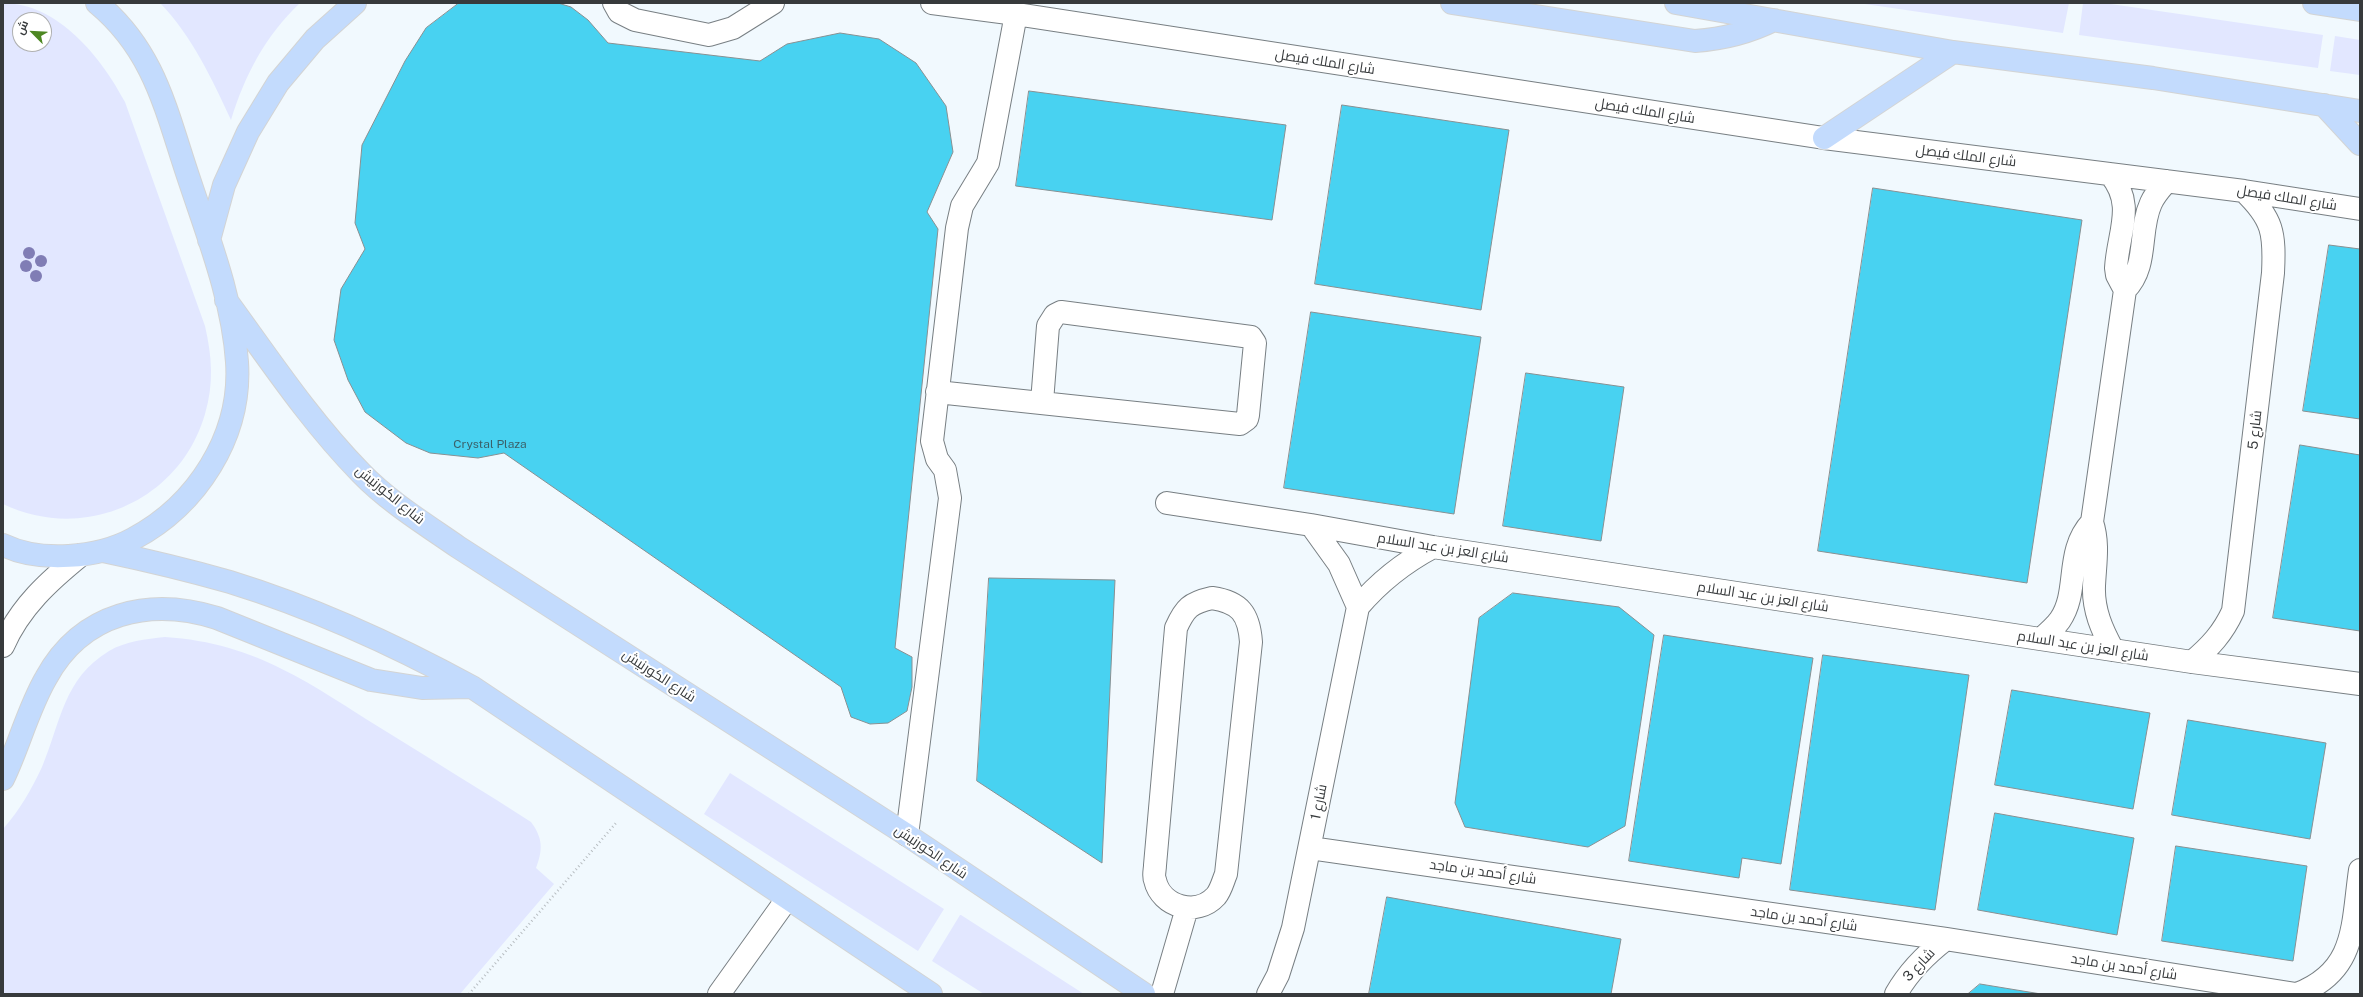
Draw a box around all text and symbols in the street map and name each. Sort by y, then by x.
north arrow [12,12,52,52]
text: ش [14,19,30,36]
street label: شارع الملك فيصل [1274,46,1376,78]
street label: شارع الملك فيصل [1594,95,1696,127]
street label: شارع الملك فيصل [1915,142,2017,170]
street label: شارع الملك فيصل [2236,182,2338,214]
street label: شارع 5 [2245,409,2265,451]
house number: Crystal Plaza [453,437,527,451]
street label: شارع الكورنيش [352,462,428,528]
street label: شارع العز بن عبد السلام [1376,529,1510,567]
street label: شارع العز بن عبد السلام [1696,578,1830,616]
street label: شارع العز بن عبد السلام [2016,627,2150,665]
street label: شارع الكورنيش [619,646,699,706]
street label: شارع 1 [1307,783,1331,821]
street label: شارع الكورنيش [891,821,971,883]
street label: شارع أحمد بن ماجد [1429,856,1537,888]
street label: شارع أحمد بن ماجد [1750,903,1858,935]
street label: شارع 3 [1899,945,1939,985]
street label: شارع أحمد بن ماجد [2069,950,2179,984]

